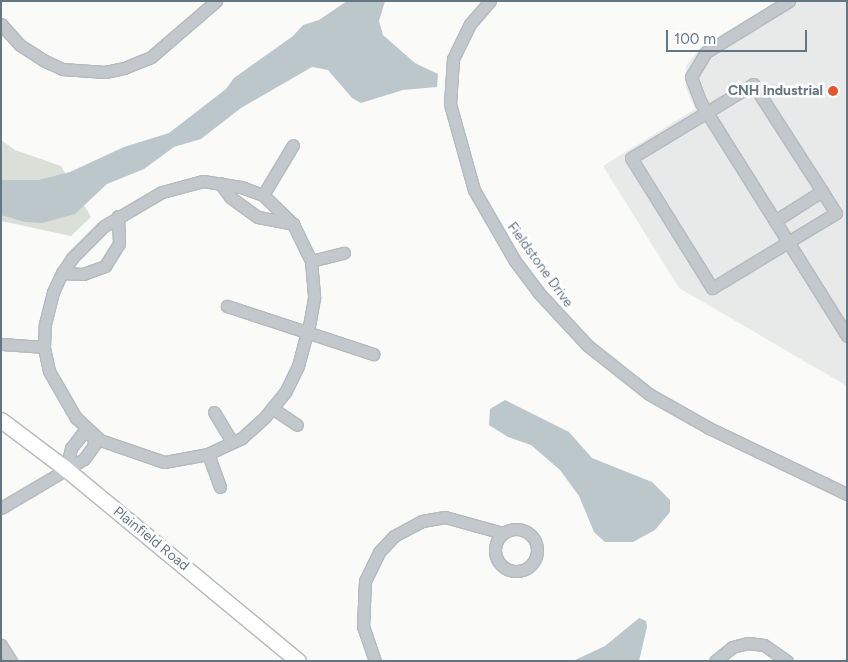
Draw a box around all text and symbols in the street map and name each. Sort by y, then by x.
scale bar [668,20,809,52]
text: 100 m [674,30,716,48]
place label: CNH Industrial [728,83,823,99]
marker: CNH Industrial [827,85,839,97]
street label: Fieldstone Drive [504,219,576,311]
street label: Plainfield Road [110,503,192,575]

